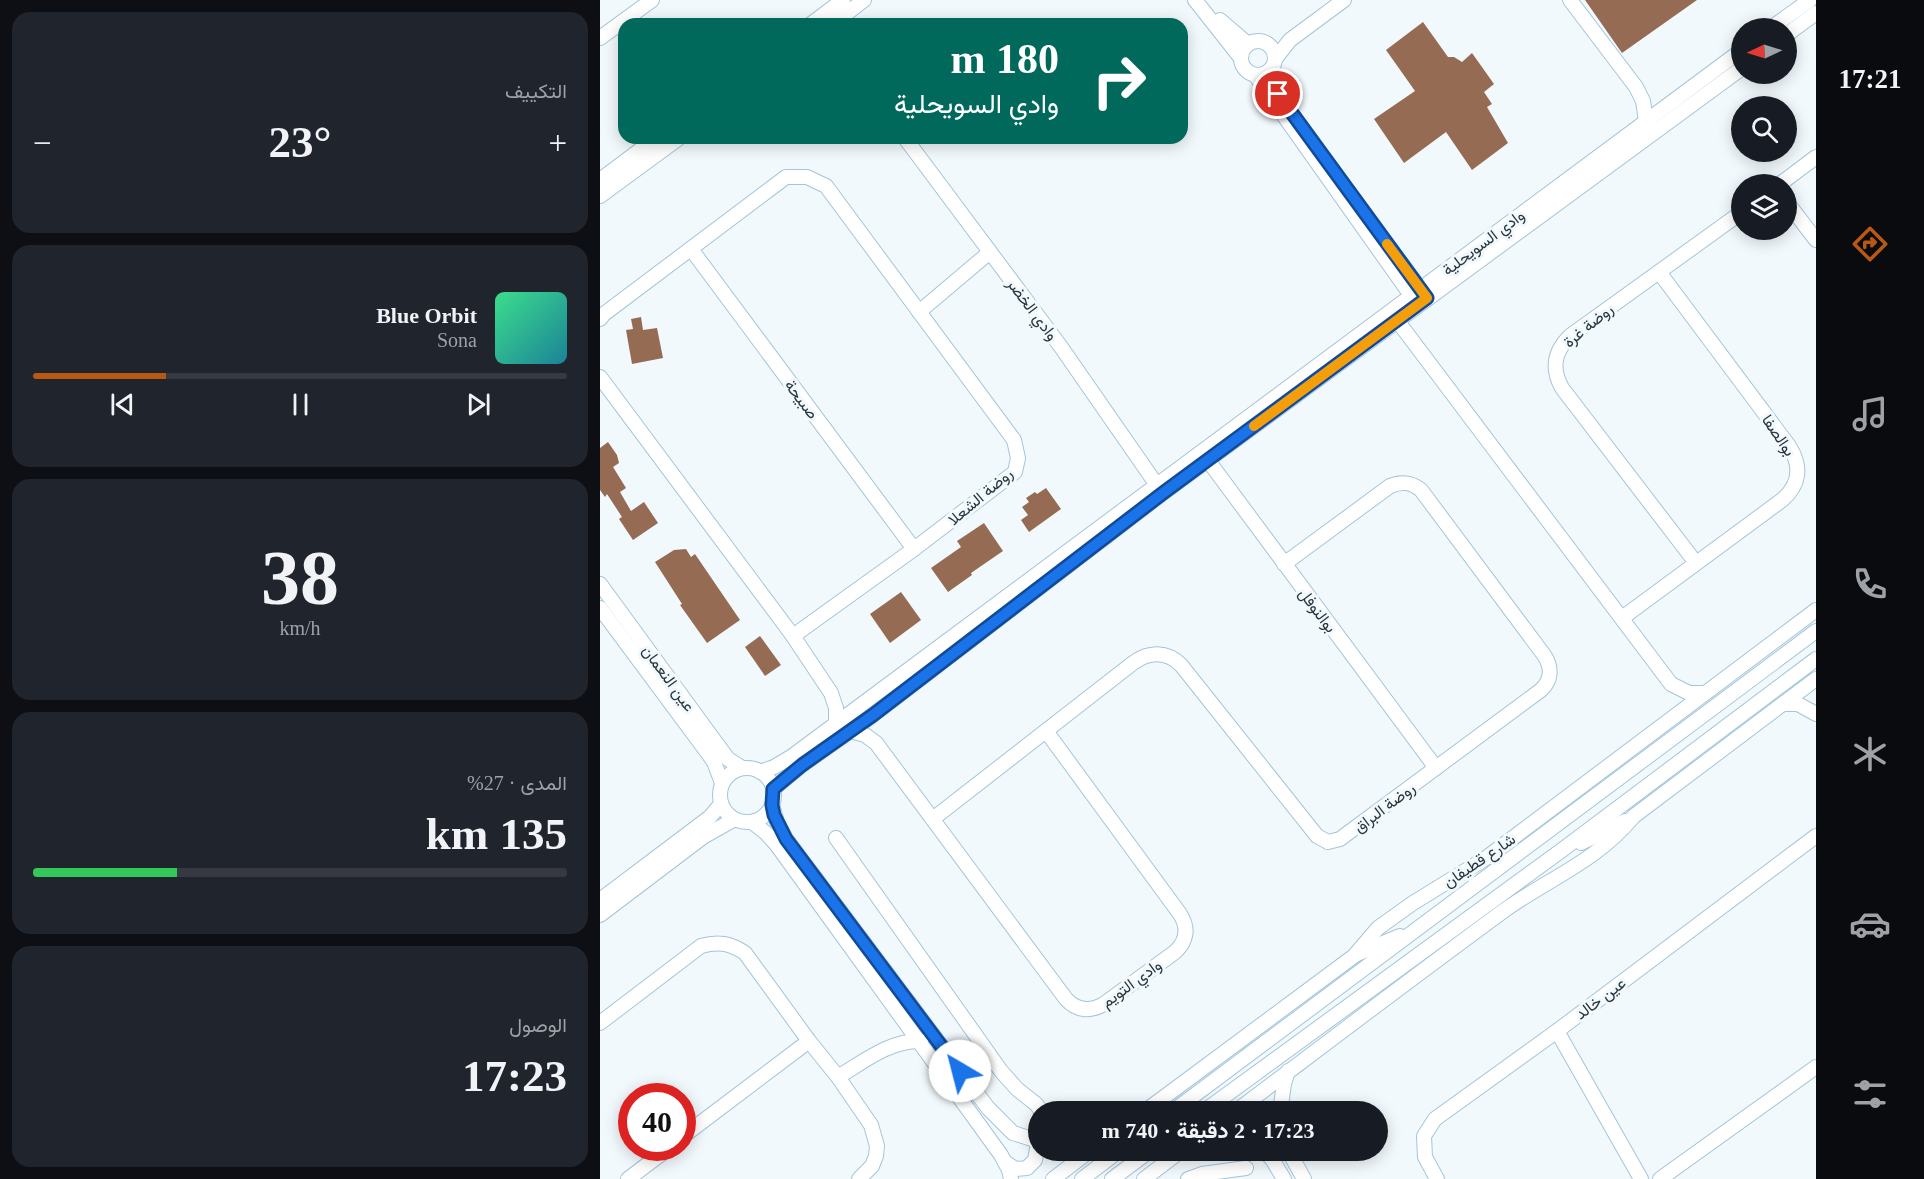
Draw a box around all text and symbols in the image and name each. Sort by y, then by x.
north arrow [1731,18,1797,84]
map controls [1731,18,1797,240]
text: 180 m [951,36,1059,82]
icon: right [1080,42,1158,120]
text: 17:21 [1839,64,1902,94]
pin [1252,68,1303,119]
icon: arrive [1261,77,1294,110]
text: التكييف [505,80,567,102]
text: وادي السويحلية [894,89,1059,119]
button: search [1731,96,1797,162]
text: 23° [269,117,332,167]
text: − [33,125,52,161]
text: + [548,125,567,161]
button: layers [1731,174,1797,240]
street label: وادي السويحلية [1439,206,1530,283]
icon: directions [1849,223,1891,265]
street label: وادي الخضر [999,274,1061,347]
street label: روضة غرة [1560,300,1618,352]
text: Blue Orbit [376,303,477,328]
text: Sona [437,329,477,351]
street label: صبيحة [781,377,822,423]
icon: previous [106,388,139,421]
icon: pause [284,388,317,421]
icon: next [462,388,495,421]
icon: music [1849,393,1891,435]
street label: بوالصفا [1757,411,1799,460]
street label: روضة الشعلا [945,465,1017,530]
text: 38 [261,534,339,621]
icon: phone [1849,563,1891,605]
street label: بوالنوفل [1294,585,1340,637]
text: km/h [279,617,321,639]
street label: عين النعمان [637,642,698,716]
icon: climate [1849,733,1891,775]
text: المدى · 27% [467,772,567,794]
street label: روضة البراق [1351,779,1419,837]
text: 135 km [426,809,567,859]
street label: شارع قطيفان [1440,830,1520,893]
icon: car [1849,903,1891,945]
street label: وادي التويم [1098,956,1168,1015]
street label: عين خالد [1572,974,1630,1024]
text: الوصول [509,1014,567,1036]
position arrow [928,1039,992,1103]
text: 17:23 [462,1051,567,1101]
icon: filters [1849,1073,1891,1115]
speed limit sign: 40 [618,1083,696,1161]
text: 17:23 · 2 دقيقة · 740 m [1101,1118,1315,1143]

